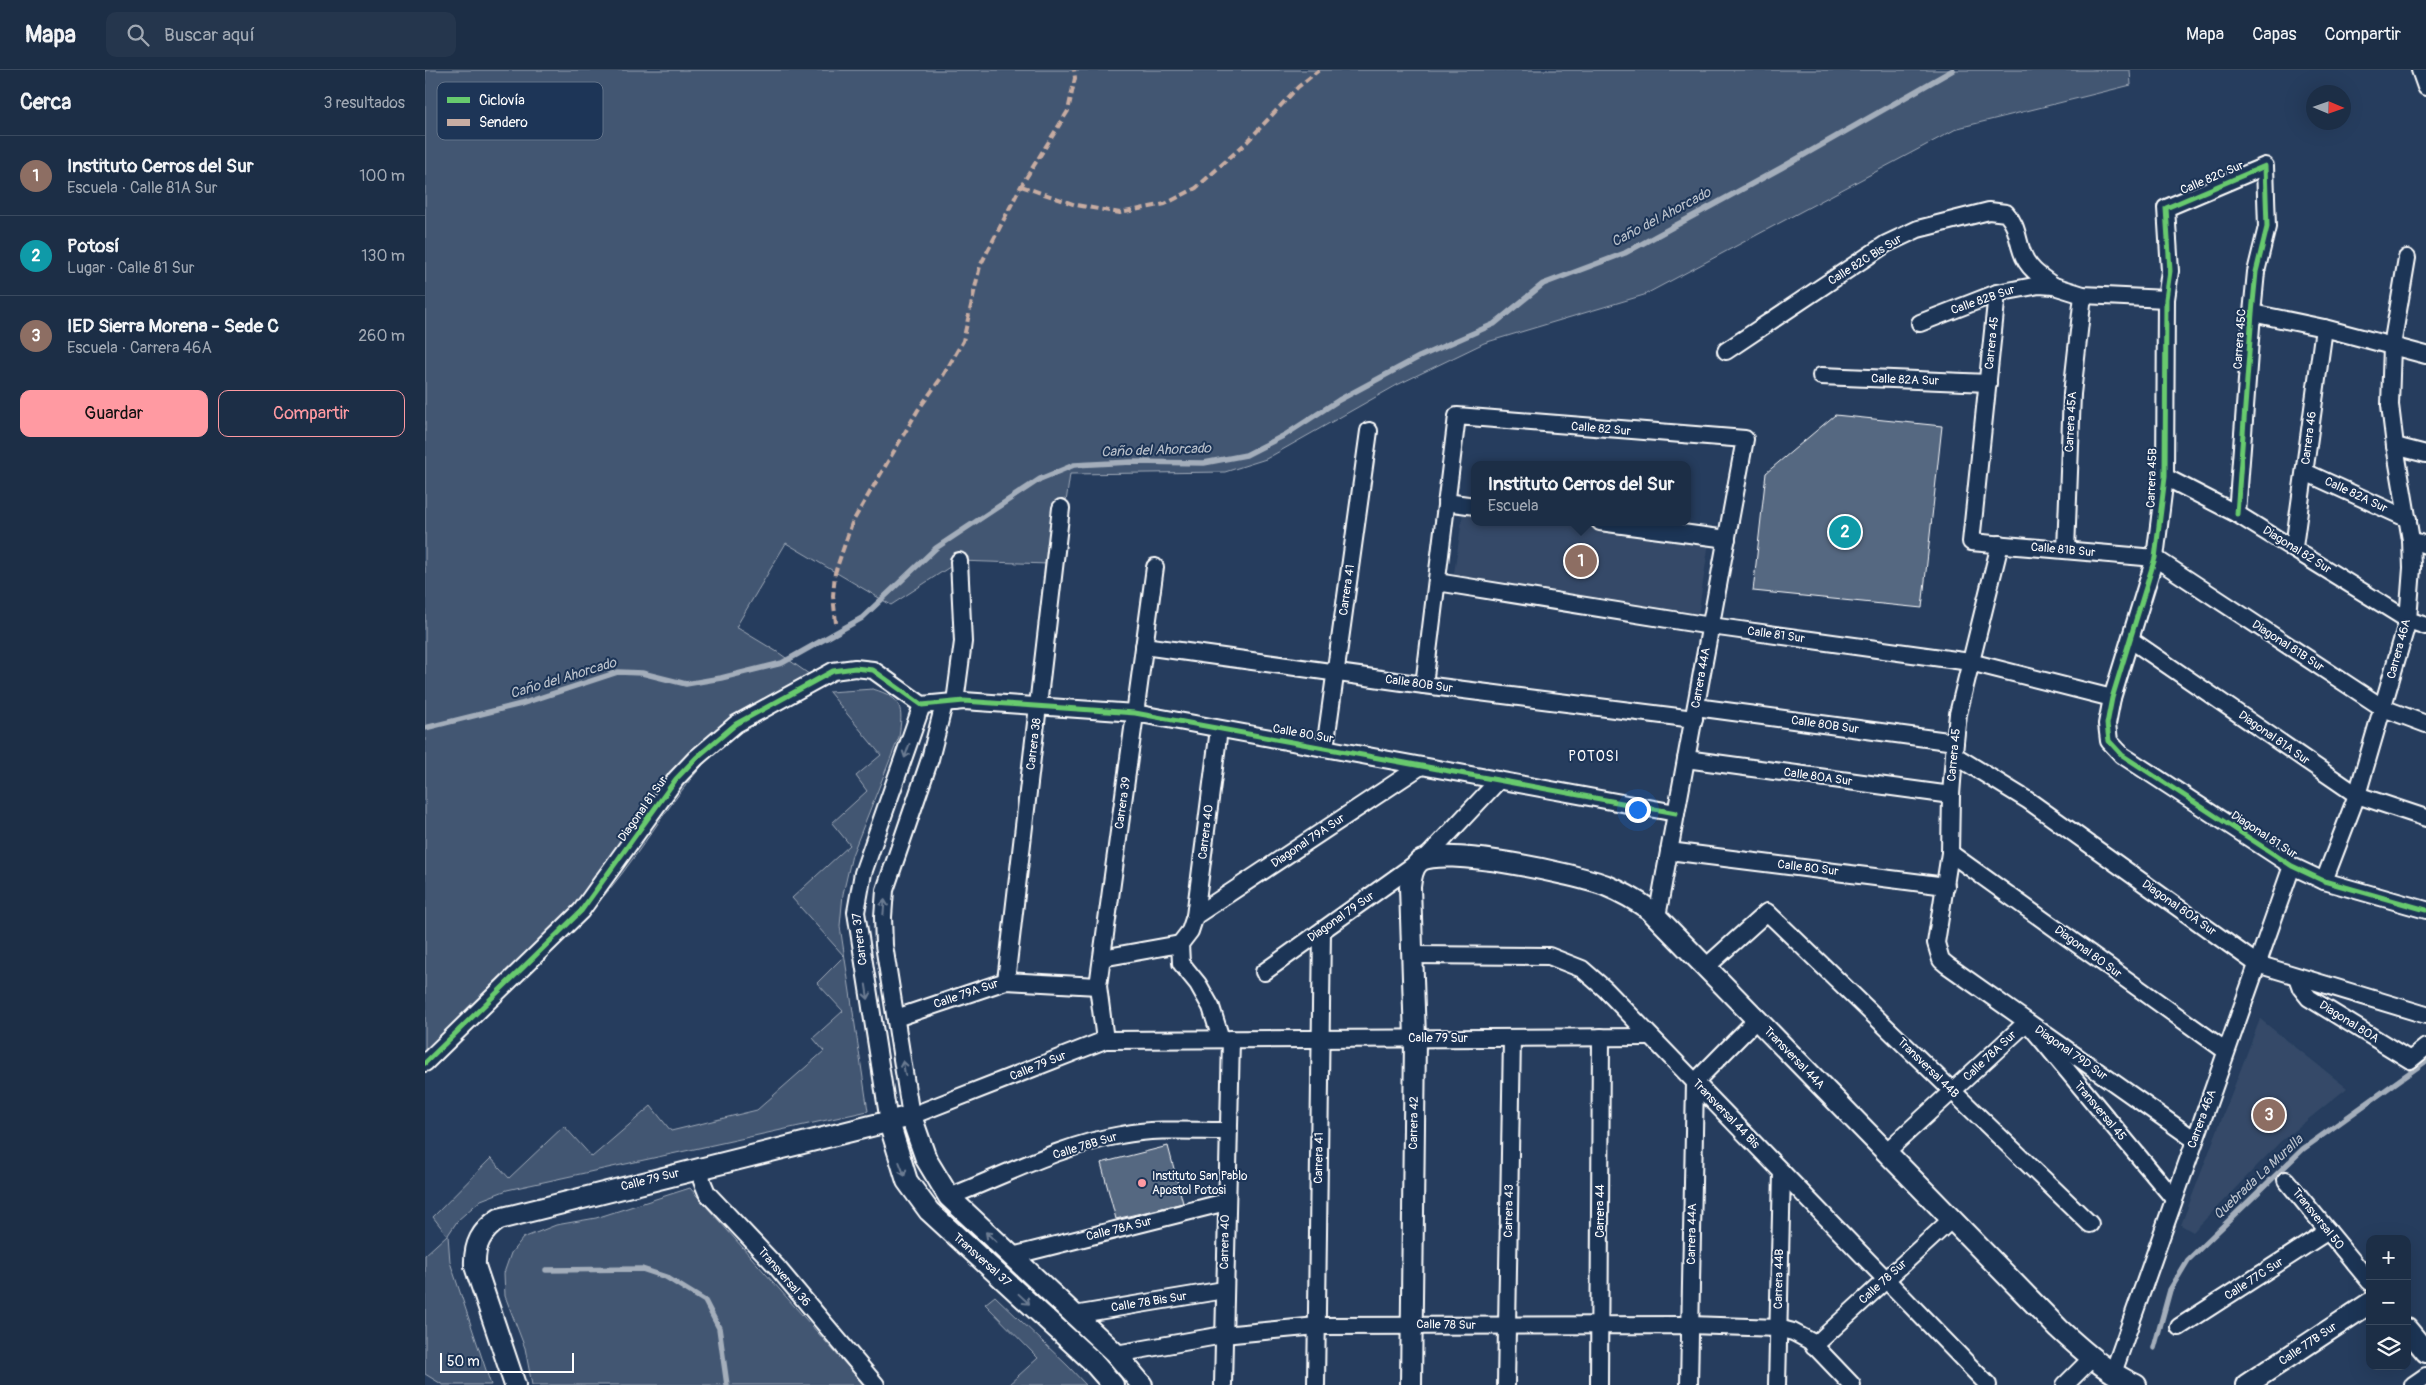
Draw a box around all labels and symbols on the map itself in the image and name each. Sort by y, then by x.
legend [437,82,603,140]
north arrow [2306,85,2351,130]
text: Ciclovía [479,92,525,109]
text: Sendero [479,114,528,131]
street label: Calle 82C Sur [2178,158,2247,198]
water label: Caño del Ahorcado [1608,183,1715,250]
street label: Calle 82C Bis Sur [1825,231,1905,289]
street label: Calle 82B Sur [1949,282,2018,318]
street label: Carrera 45C [2230,308,2250,370]
street label: Carrera 45 [1982,316,2002,370]
street label: Calle 82A Sur [1871,371,1940,389]
street label: Carrera 45A [2062,391,2080,453]
street label: Carrera 46 [2298,410,2320,466]
street label: Calle 82 Sur [1571,419,1632,439]
water label: Caño del Ahorcado [1101,440,1213,460]
street label: Carrera 45B [2143,448,2161,508]
street label: Calle 82A Sur [2322,474,2390,516]
pin: 2 [1829,513,1861,551]
street label: Diagonal 82 Sur [2260,523,2335,577]
street label: Calle 81B Sur [2030,540,2097,560]
pin: 1 [1565,542,1597,580]
street label: Carrera 41 [1336,564,1358,616]
street label: Diagonal 81B Sur [2249,617,2327,675]
street label: Carrera 46A [2384,617,2414,681]
street label: Calle 81 Sur [1746,624,1806,647]
street label: Carrera 44A [1688,646,1714,710]
water label: Caño del Ahorcado [508,653,619,702]
street label: Calle 80B Sur [1384,672,1454,696]
street label: Diagonal 81A Sur [2235,708,2313,769]
street label: Calle 80B Sur [1790,713,1860,737]
street label: Carrera 38 [1023,717,1045,771]
street label: Calle 80 Sur [1271,721,1335,747]
street label: Carrera 45 [1944,728,1964,782]
one-way arrow [902,743,911,759]
district label: POTOSI [1568,748,1620,765]
street label: Calle 80A Sur [1783,765,1854,789]
street label: Diagonal 81 Sur [615,773,671,844]
street label: Carrera 39 [1112,776,1134,830]
your location [1625,797,1651,823]
street label: Carrera 40 [1195,804,1217,860]
street label: Diagonal 81 Sur [2228,808,2301,862]
street label: Diagonal 79A Sur [1268,810,1348,871]
street label: Calle 80 Sur [1777,857,1840,879]
street label: Diagonal 80A Sur [2139,877,2220,940]
street label: Diagonal 79 Sur [1305,888,1378,945]
one-way arrow [879,900,888,916]
street label: Carrera 37 [849,911,871,966]
street label: Diagonal 80 Sur [2051,923,2125,982]
street label: Calle 79A Sur [932,976,1001,1012]
one-way arrow [863,984,873,1000]
street label: Diagonal 80A [2316,998,2382,1046]
street label: Diagonal 79D Sur [2032,1022,2111,1084]
street label: Transversal 44A [1760,1023,1828,1093]
street label: Calle 78A Sur [1960,1027,2020,1084]
street label: Calle 79 Sur [1408,1031,1469,1046]
street label: Transversal 44B [1894,1035,1962,1101]
street label: Calle 79 Sur [1008,1048,1069,1084]
one-way arrow [898,1061,908,1077]
street label: Transversal 44 Bis [1689,1076,1763,1152]
street label: Transversal 45 [2071,1078,2129,1144]
street label: Carrera 46A [2184,1087,2220,1150]
street label: Carrera 42 [1406,1096,1422,1150]
pin: 3 [2253,1096,2285,1134]
street label: Calle 78B Sur [1051,1129,1120,1163]
water label: Quebrada La Muralla [2210,1130,2307,1223]
street label: Carrera 41 [1311,1132,1327,1184]
one-way arrow [898,1160,907,1176]
street label: Calle 79 Sur [619,1165,681,1194]
place label: Instituto San Pablo Apostol Potosi [1152,1169,1248,1198]
marker: Instituto San Pablo Apostol Potosi [1136,1177,1148,1189]
street label: Carrera 43 [1501,1184,1517,1238]
street label: Carrera 44 [1593,1184,1608,1238]
street label: Transversal 50 [2289,1185,2347,1253]
street label: Carrera 44A [1684,1203,1700,1265]
street label: Calle 78A Sur [1085,1213,1154,1244]
street label: Carrera 40 [1217,1214,1233,1270]
street label: Transversal 37 [950,1230,1015,1290]
one-way arrow [984,1231,997,1243]
street label: Transversal 36 [754,1244,814,1310]
street label: Carrera 44B [1771,1248,1787,1309]
street label: Calle 77C Sur [2222,1254,2287,1304]
street label: Calle 78 Sur [1856,1256,1911,1307]
street label: Calle 78 Bis Sur [1110,1289,1189,1315]
one-way arrow [1018,1293,1031,1305]
street label: Calle 78 Sur [1416,1317,1477,1333]
street label: Calle 77B Sur [2276,1319,2340,1369]
scale bar [440,1350,574,1373]

